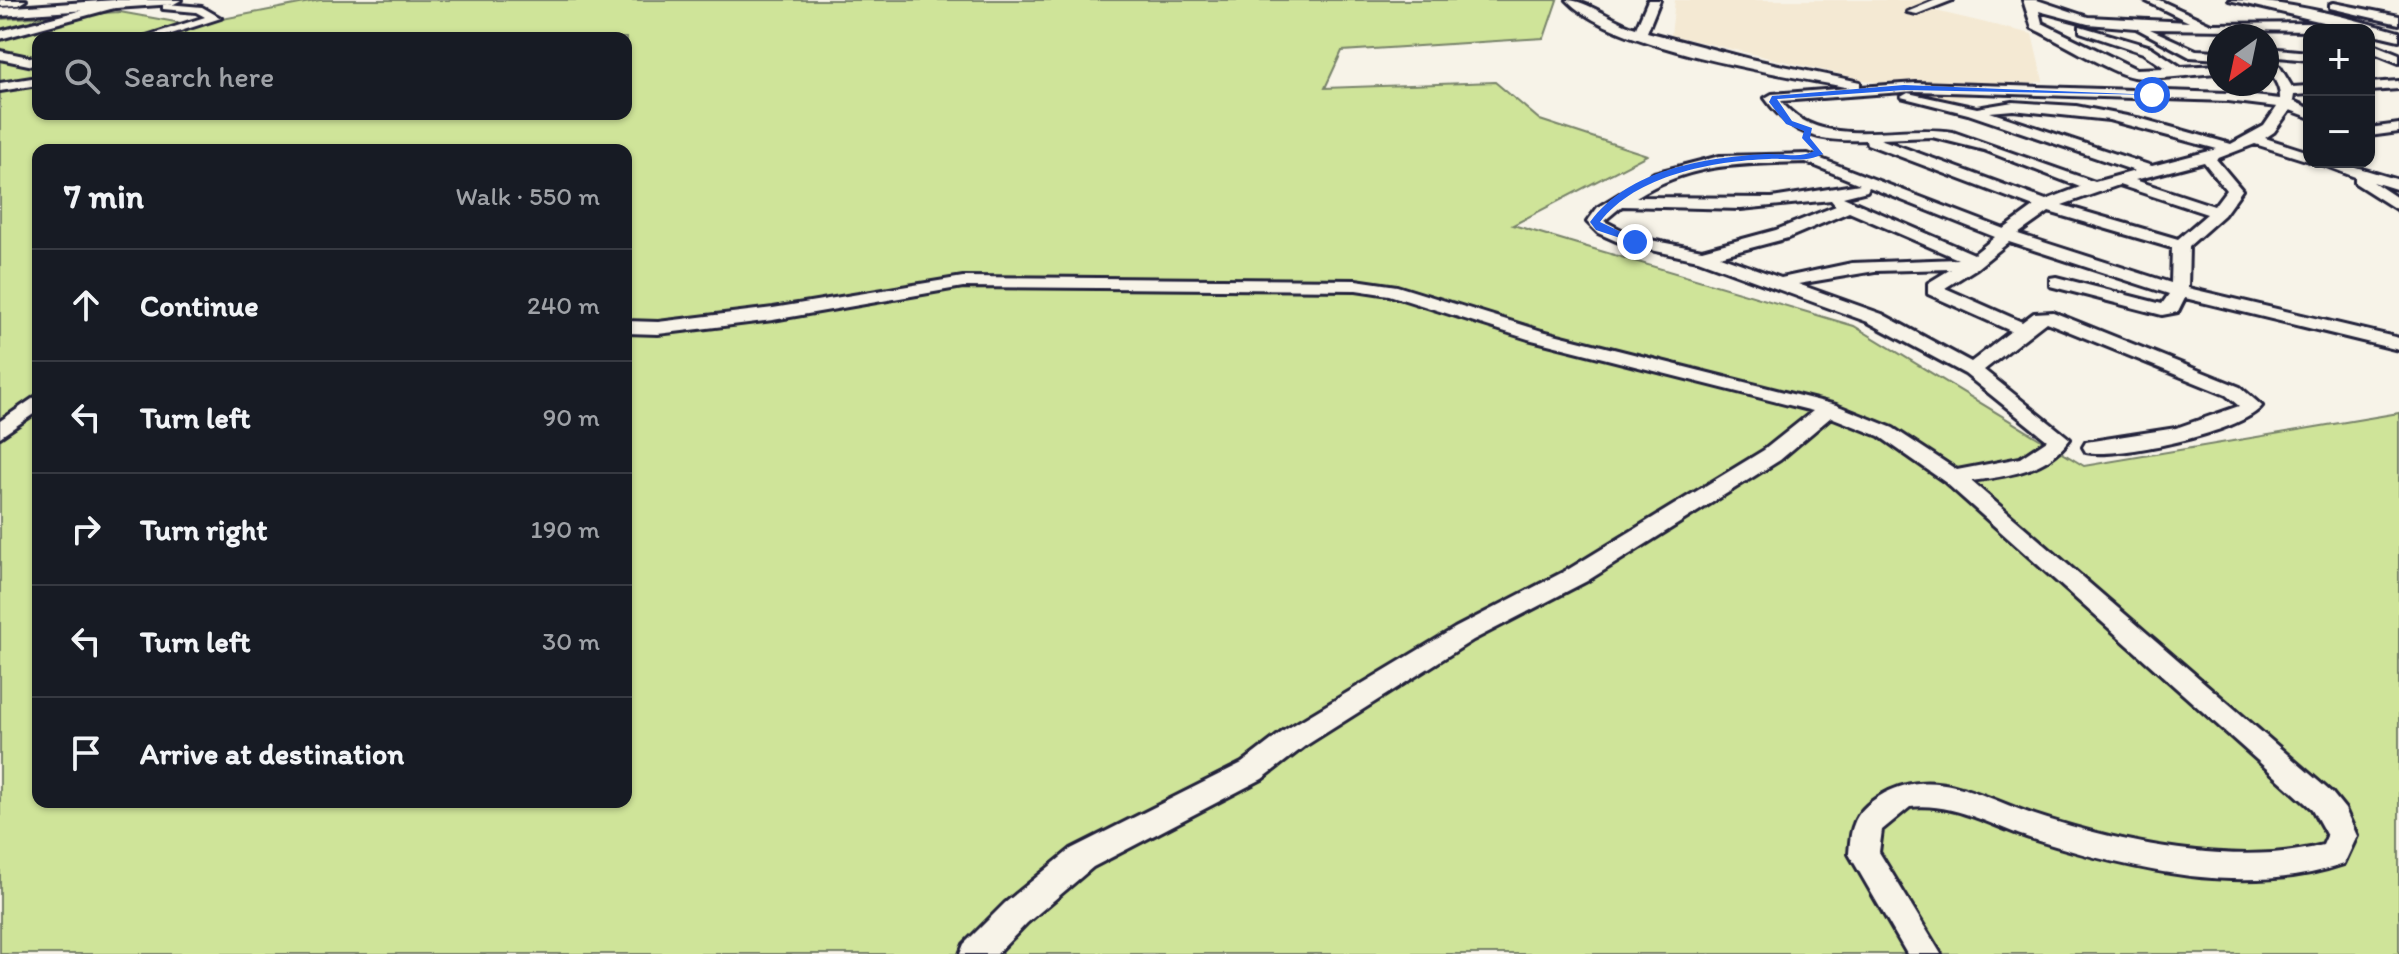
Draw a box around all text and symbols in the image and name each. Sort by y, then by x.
north arrow [2207,24,2279,96]
map controls [2303,24,2375,168]
button: + [2303,24,2375,96]
search box [32,32,632,120]
icon: search [60,54,104,98]
text: Search here [124,58,274,95]
route start [2134,77,2170,113]
button: − [2303,96,2375,168]
text: 7 min [64,176,144,217]
text: Walk · 550 m [456,180,600,212]
route end [1617,224,1653,260]
icon: ahead [64,283,108,327]
text: Continue [140,287,259,324]
text: 240 m [527,289,600,321]
icon: left [64,395,108,439]
text: Turn left [140,399,251,436]
text: 90 m [543,401,600,433]
icon: right [64,507,108,551]
text: Turn right [140,511,268,548]
text: 190 m [531,513,600,545]
icon: left [64,619,108,663]
text: Turn left [140,623,251,660]
text: 30 m [542,625,600,657]
icon: arrive [64,731,108,775]
text: Arrive at destination [140,735,404,772]

